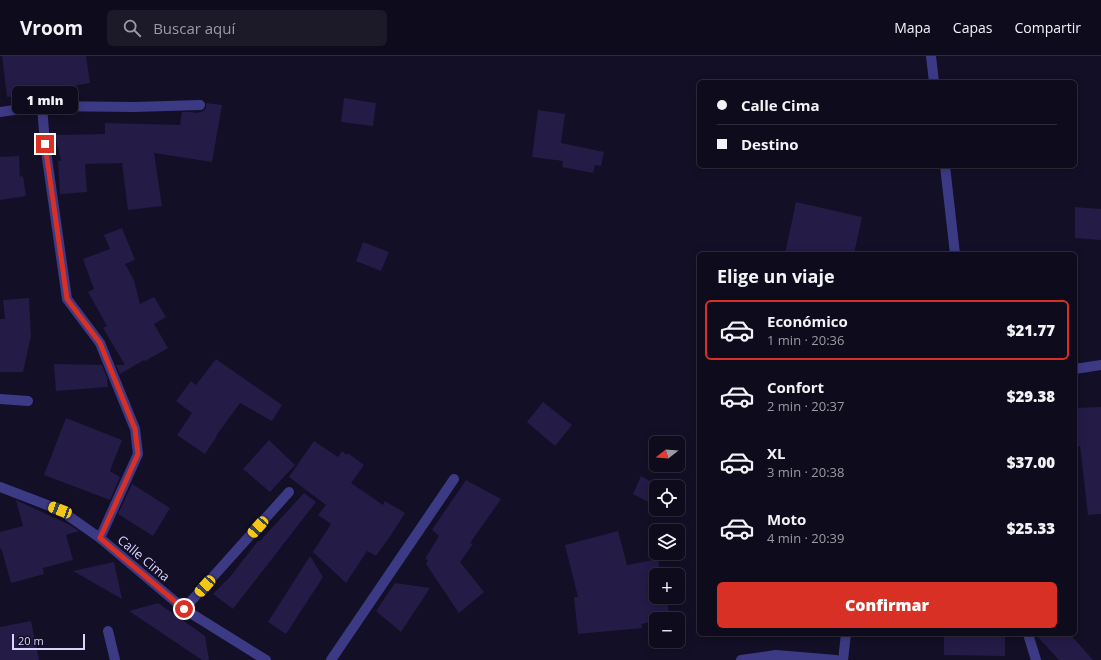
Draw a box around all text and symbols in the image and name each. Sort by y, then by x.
search box [107,10,387,46]
text: Vroom [20,15,83,41]
icon: search [121,17,143,39]
text: Buscar aquí [153,18,235,38]
text: Mapa [894,18,931,37]
text: Capas [953,18,992,37]
text: Compartir [1014,18,1081,37]
callout: 1 min [12,86,78,114]
text: 1 min [27,91,63,109]
text: Calle Cima [741,95,819,115]
text: Destino [741,134,799,154]
route end [36,135,54,153]
text: Elige un viaje [717,264,835,288]
text: Económico [767,311,848,331]
icon: car [719,312,755,348]
text: $21.77 [1007,320,1055,340]
text: 1 min · 20:36 [767,331,844,349]
text: Confort [767,377,824,397]
icon: car [719,378,755,414]
text: $29.38 [1007,386,1055,406]
text: 2 min · 20:37 [767,397,844,415]
north arrow [649,436,685,472]
map controls [649,436,685,648]
text: XL [767,443,785,463]
icon: car [719,444,755,480]
text: $37.00 [1007,452,1055,472]
text: 3 min · 20:38 [767,463,844,481]
button: locate [649,480,685,516]
car [47,500,73,520]
text: Moto [767,509,806,529]
icon: car [719,510,755,546]
car [246,514,270,540]
text: $25.33 [1007,518,1055,538]
button: layers [649,524,685,560]
text: 4 min · 20:39 [767,529,844,547]
street label: Calle Cima [114,531,174,585]
button: + [649,568,685,604]
car [193,573,217,599]
button: Confirmar [717,582,1057,628]
route start [175,600,193,618]
button: − [649,612,685,648]
scale bar [12,632,85,651]
text: 20 m [18,633,44,648]

